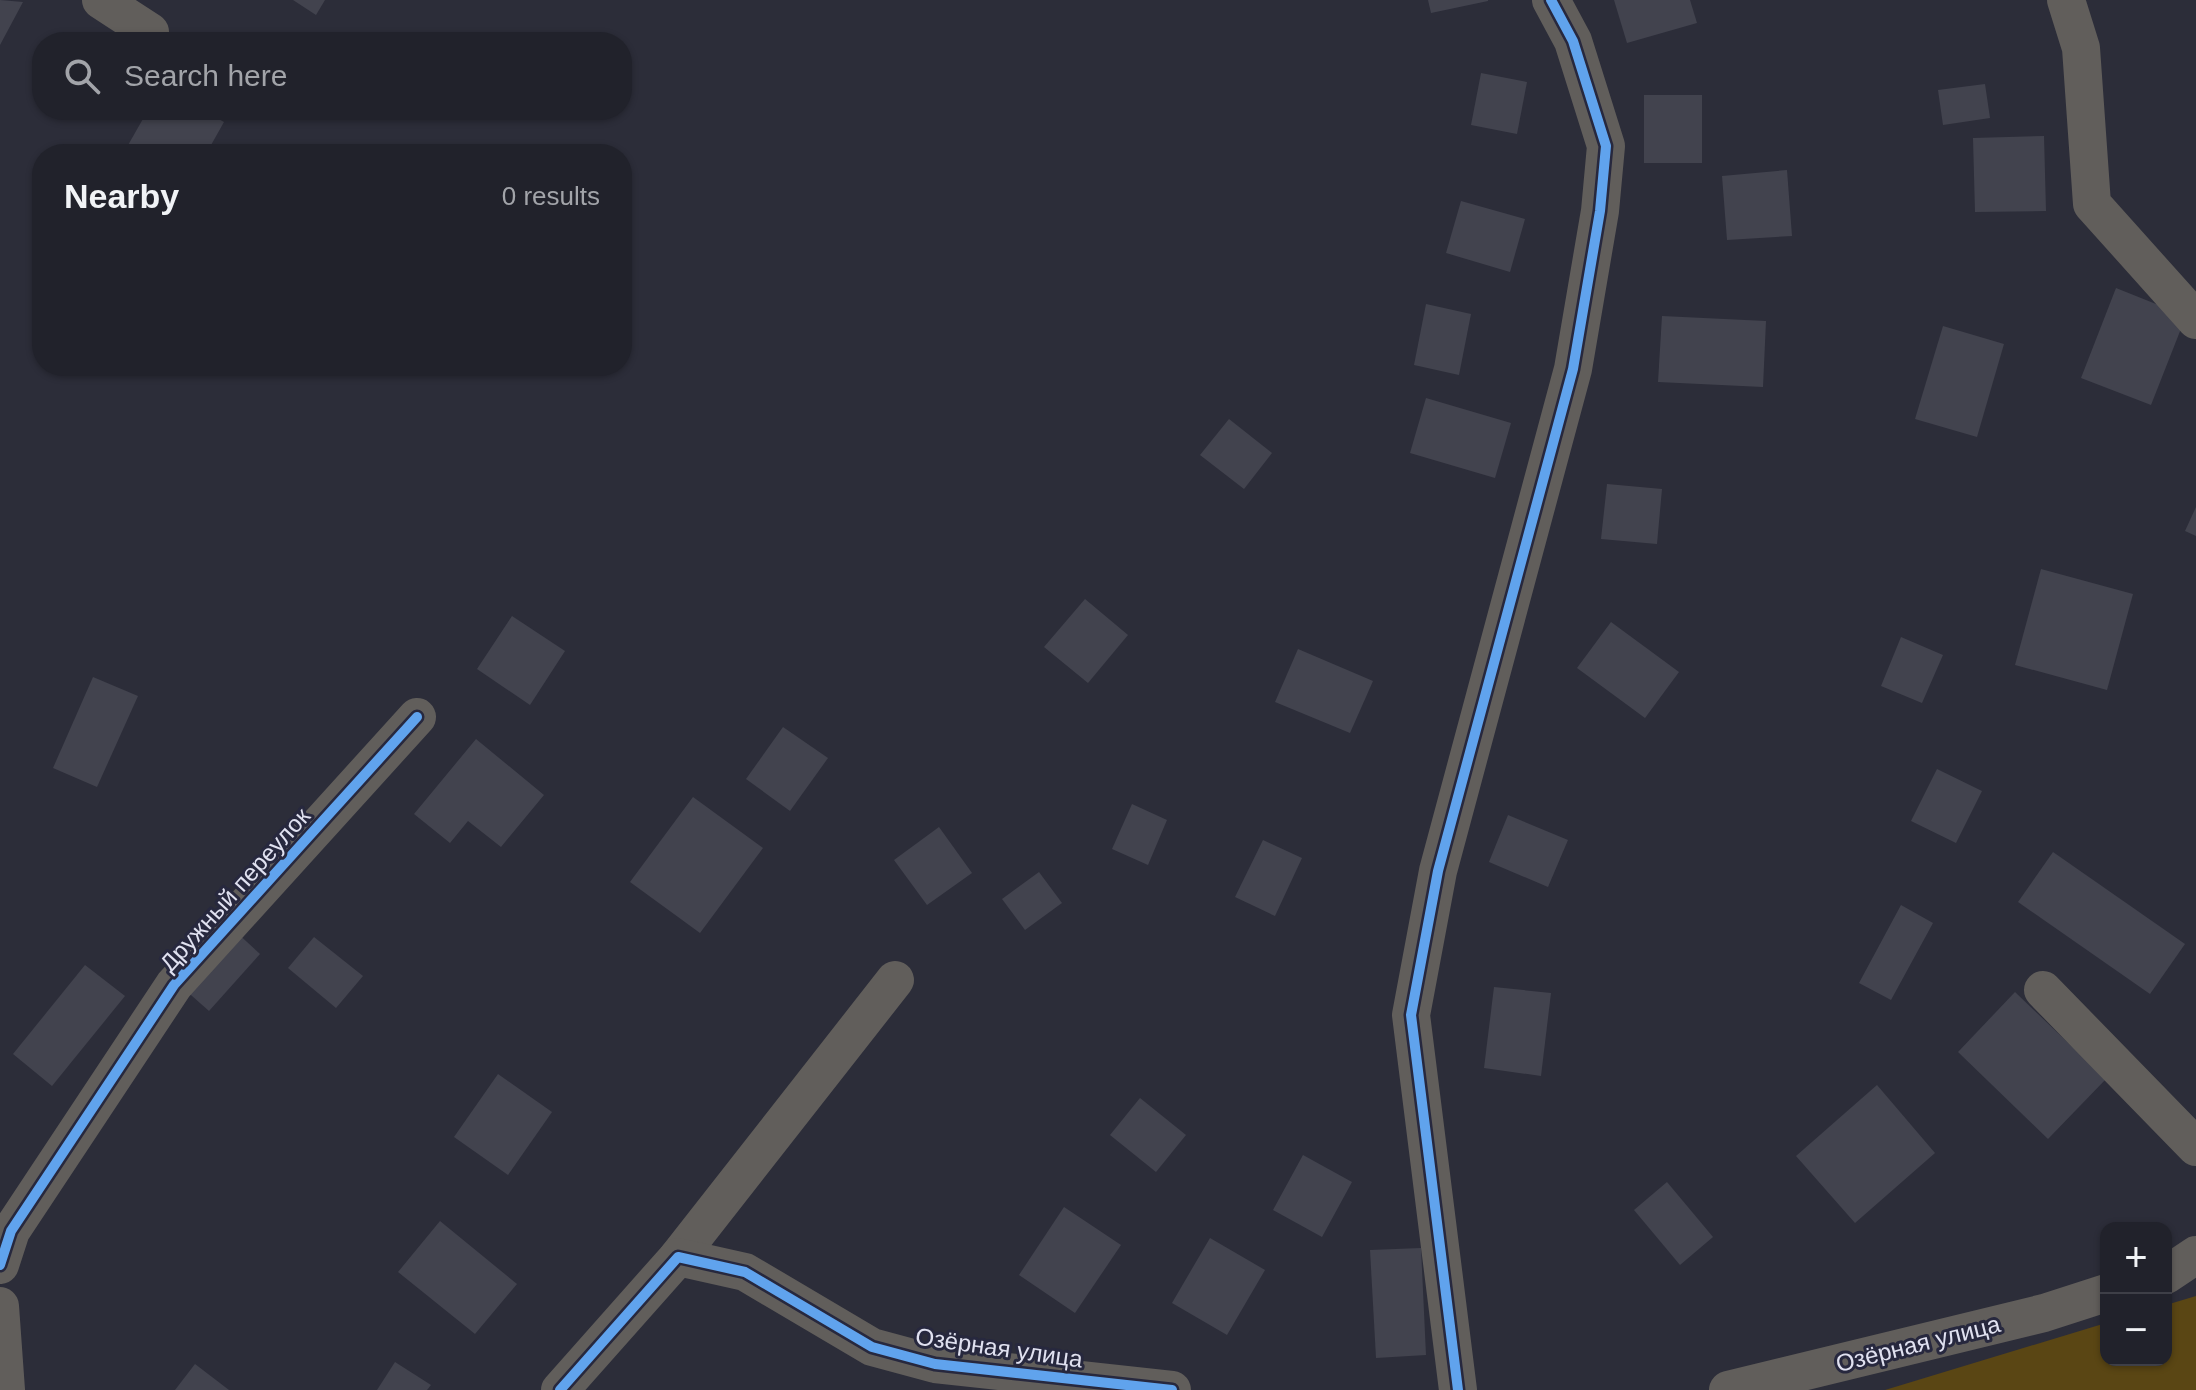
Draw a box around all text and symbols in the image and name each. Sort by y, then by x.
search box [32,32,632,120]
icon: search [60,54,104,98]
text: Search here [124,59,287,92]
text: Nearby [64,177,179,215]
text: 0 results [502,181,600,211]
street label: Дружный переулок [154,802,315,977]
map controls [2100,1222,2172,1366]
button: + [2100,1222,2172,1294]
button: − [2100,1294,2172,1366]
street label: Озёрная улица [1833,1310,2004,1377]
street label: Озёрная улица [914,1322,1085,1373]

